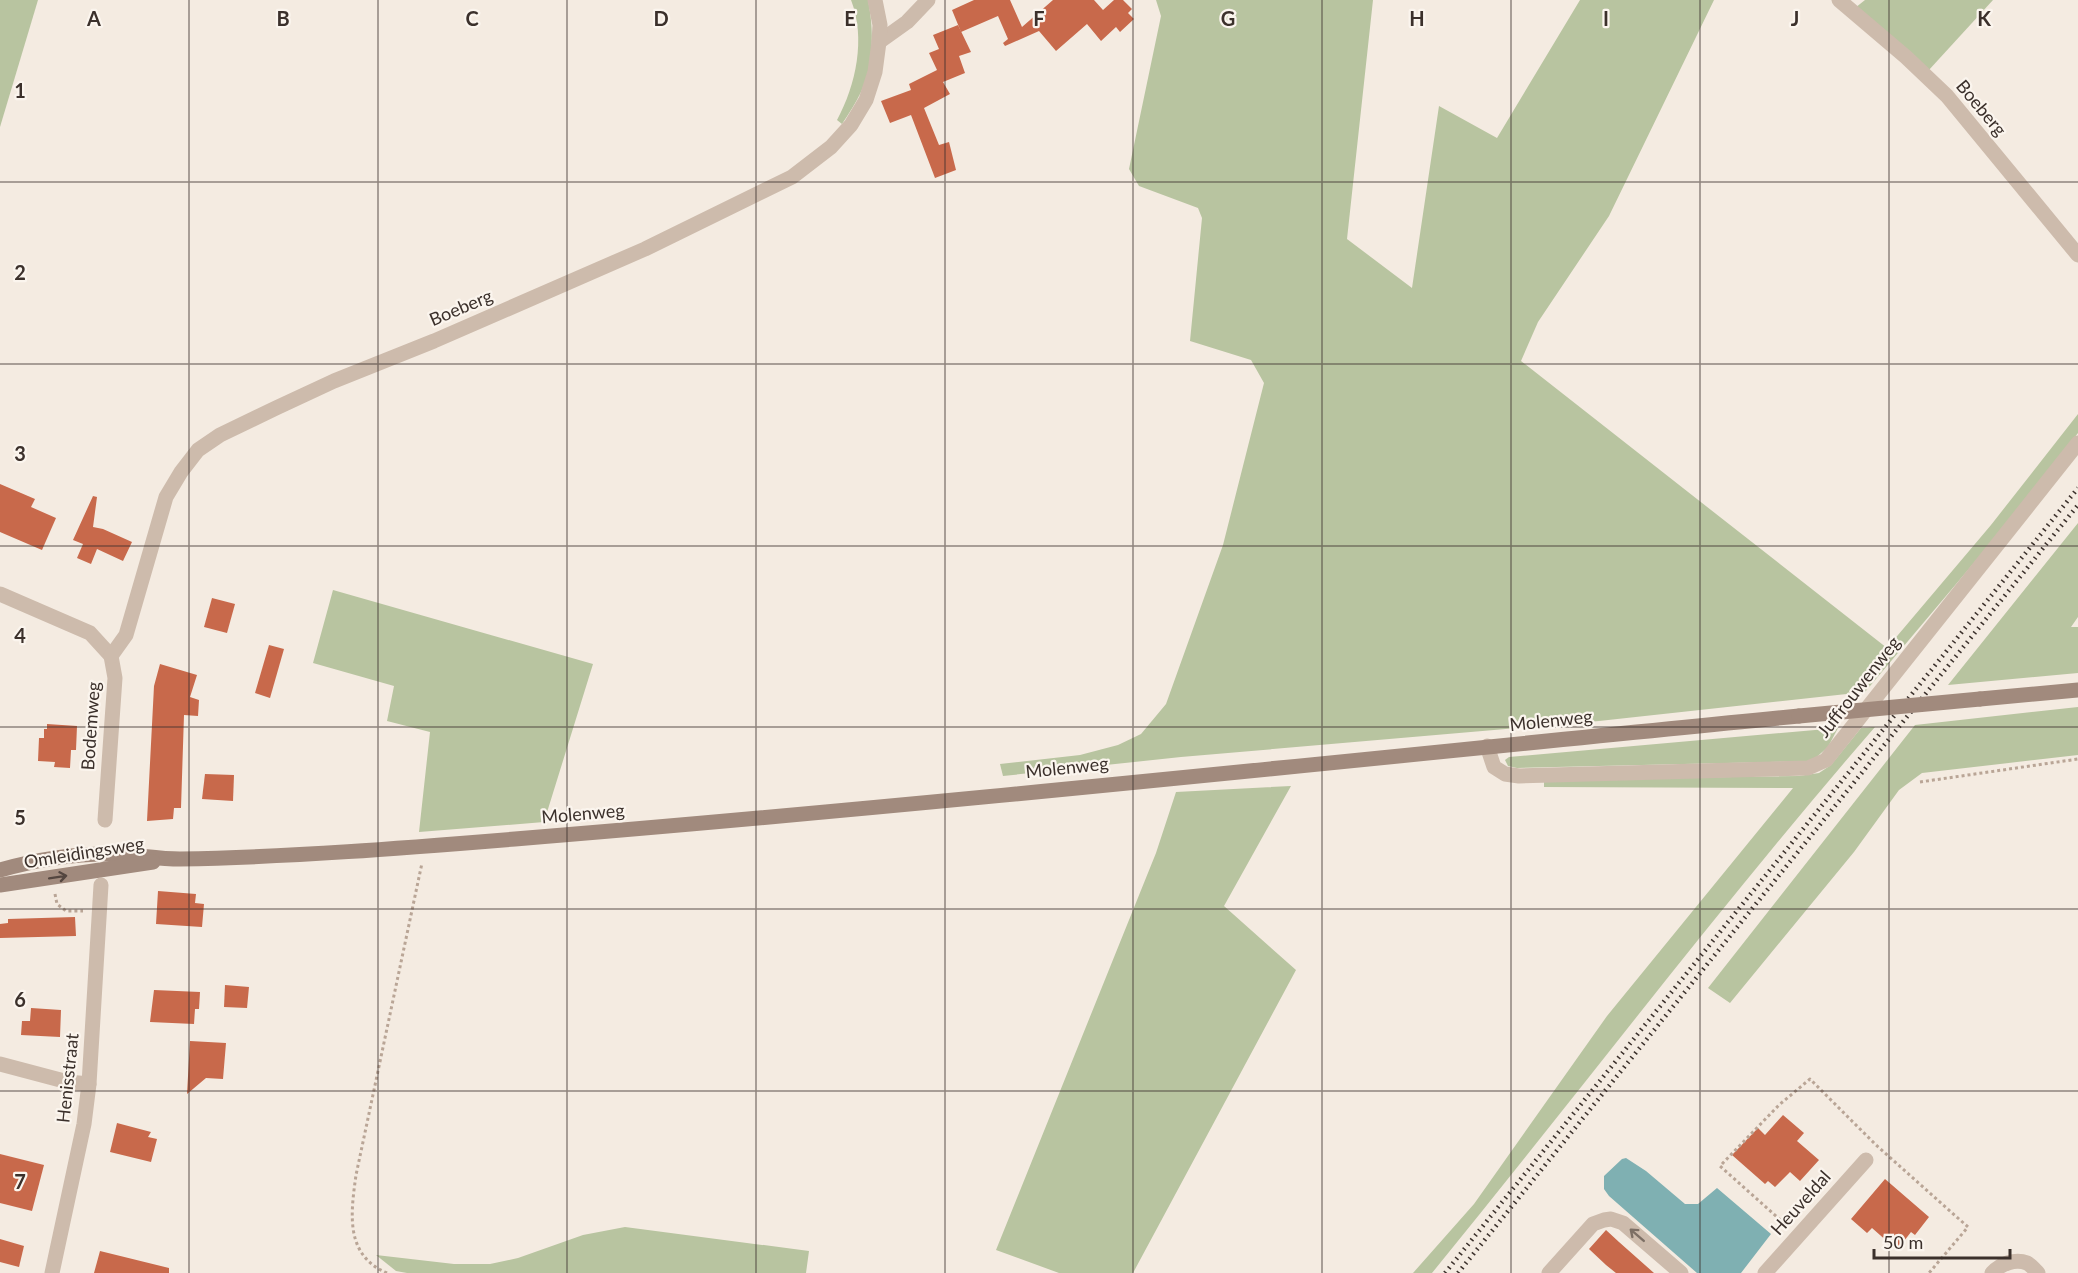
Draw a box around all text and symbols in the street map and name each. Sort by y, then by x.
text: A [86,6,101,30]
text: B [276,6,290,30]
text: C [465,6,479,30]
text: D [653,6,669,30]
text: E [844,6,856,30]
text: F [1033,6,1045,30]
text: G [1221,6,1235,30]
text: H [1409,6,1425,30]
text: I [1603,6,1609,30]
text: J [1791,6,1799,30]
text: K [1977,6,1991,30]
street label: Boeberg [1952,75,2012,140]
text: 1 [14,78,26,102]
text: 2 [14,260,26,284]
street label: Boeberg [426,284,496,330]
text: 3 [14,441,26,465]
text: 4 [14,623,26,647]
street label: Juffrouwenweg [1812,631,1904,741]
street label: Bodemweg [76,681,104,771]
street label: Molenweg [1508,705,1593,735]
street label: Molenweg [1024,752,1109,782]
street label: Molenweg [540,798,625,828]
text: 5 [14,805,26,829]
street label: Omleidingsweg [22,832,146,872]
one-way arrow [48,872,67,883]
text: 6 [14,987,26,1011]
street label: Henisstraat [51,1031,83,1124]
street label: Heuveldal [1766,1166,1835,1239]
text: 7 [14,1169,26,1193]
scale bar [1874,1222,2010,1260]
one-way arrow [1630,1228,1645,1242]
text: 50 m [1883,1231,1923,1253]

